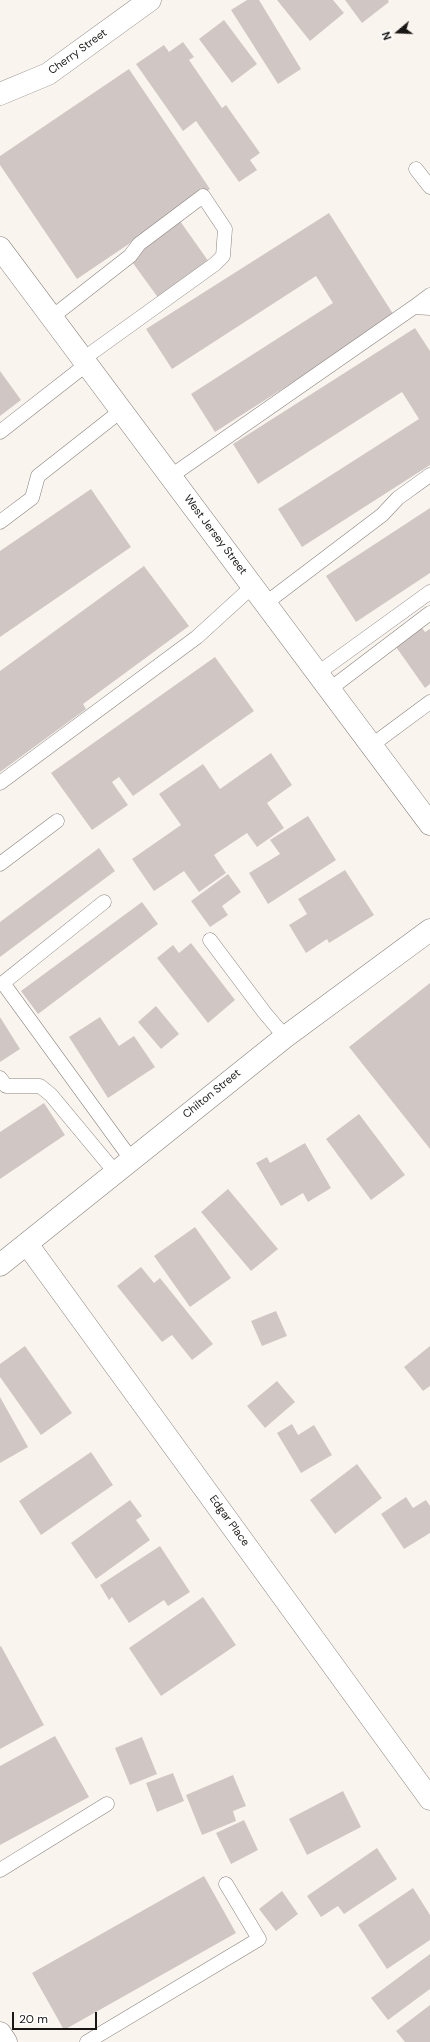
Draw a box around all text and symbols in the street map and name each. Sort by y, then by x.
north arrow [378,12,418,52]
street label: Cherry Street [46,26,110,78]
text: N [379,30,395,42]
street label: West Jersey Street [181,493,249,577]
street label: Chilton Street [180,1067,244,1121]
street label: Edgar Place [206,1493,252,1549]
scale bar [14,2004,99,2030]
text: 20 m [19,2011,48,2027]

